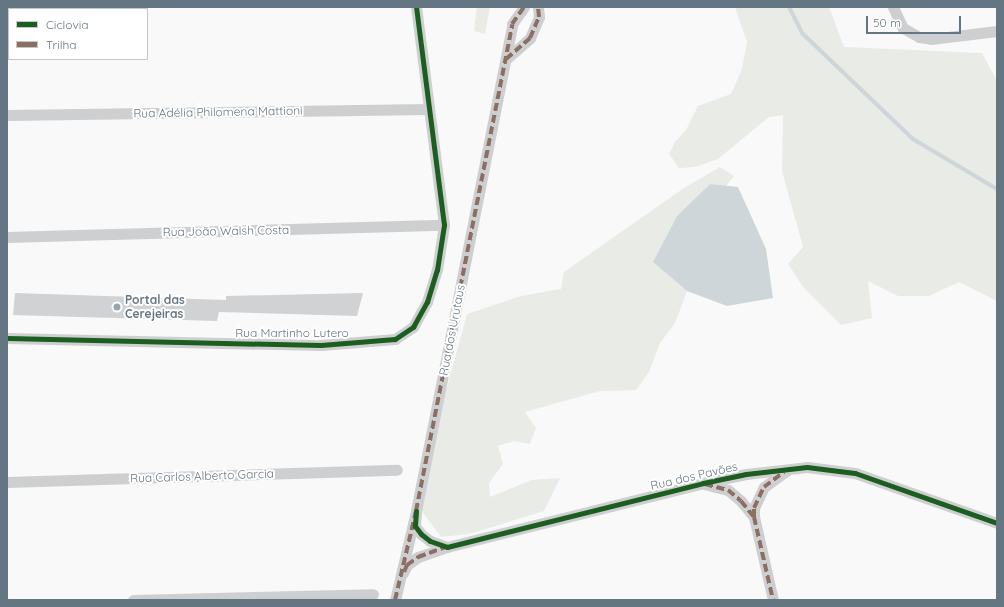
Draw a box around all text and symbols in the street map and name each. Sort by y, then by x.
legend [8,8,148,60]
scale bar [868,8,963,34]
text: 50 m [873,15,901,30]
text: Ciclovia [46,17,89,32]
text: Trilha [46,37,77,52]
street label: Rua Adélia Philomena Mattioni [133,103,303,121]
street label: Rua João Walsh Costa [163,223,289,239]
street label: Rua dos Urutaus [436,283,468,377]
place label: Portal das Cerejeiras [125,293,185,321]
marker: Portal das Cerejeiras [112,302,122,312]
street label: Rua Martinho Lutero [235,326,349,340]
street label: Rua dos Pavões [649,459,739,493]
street label: Rua Carlos Alberto Garcia [130,466,274,486]

